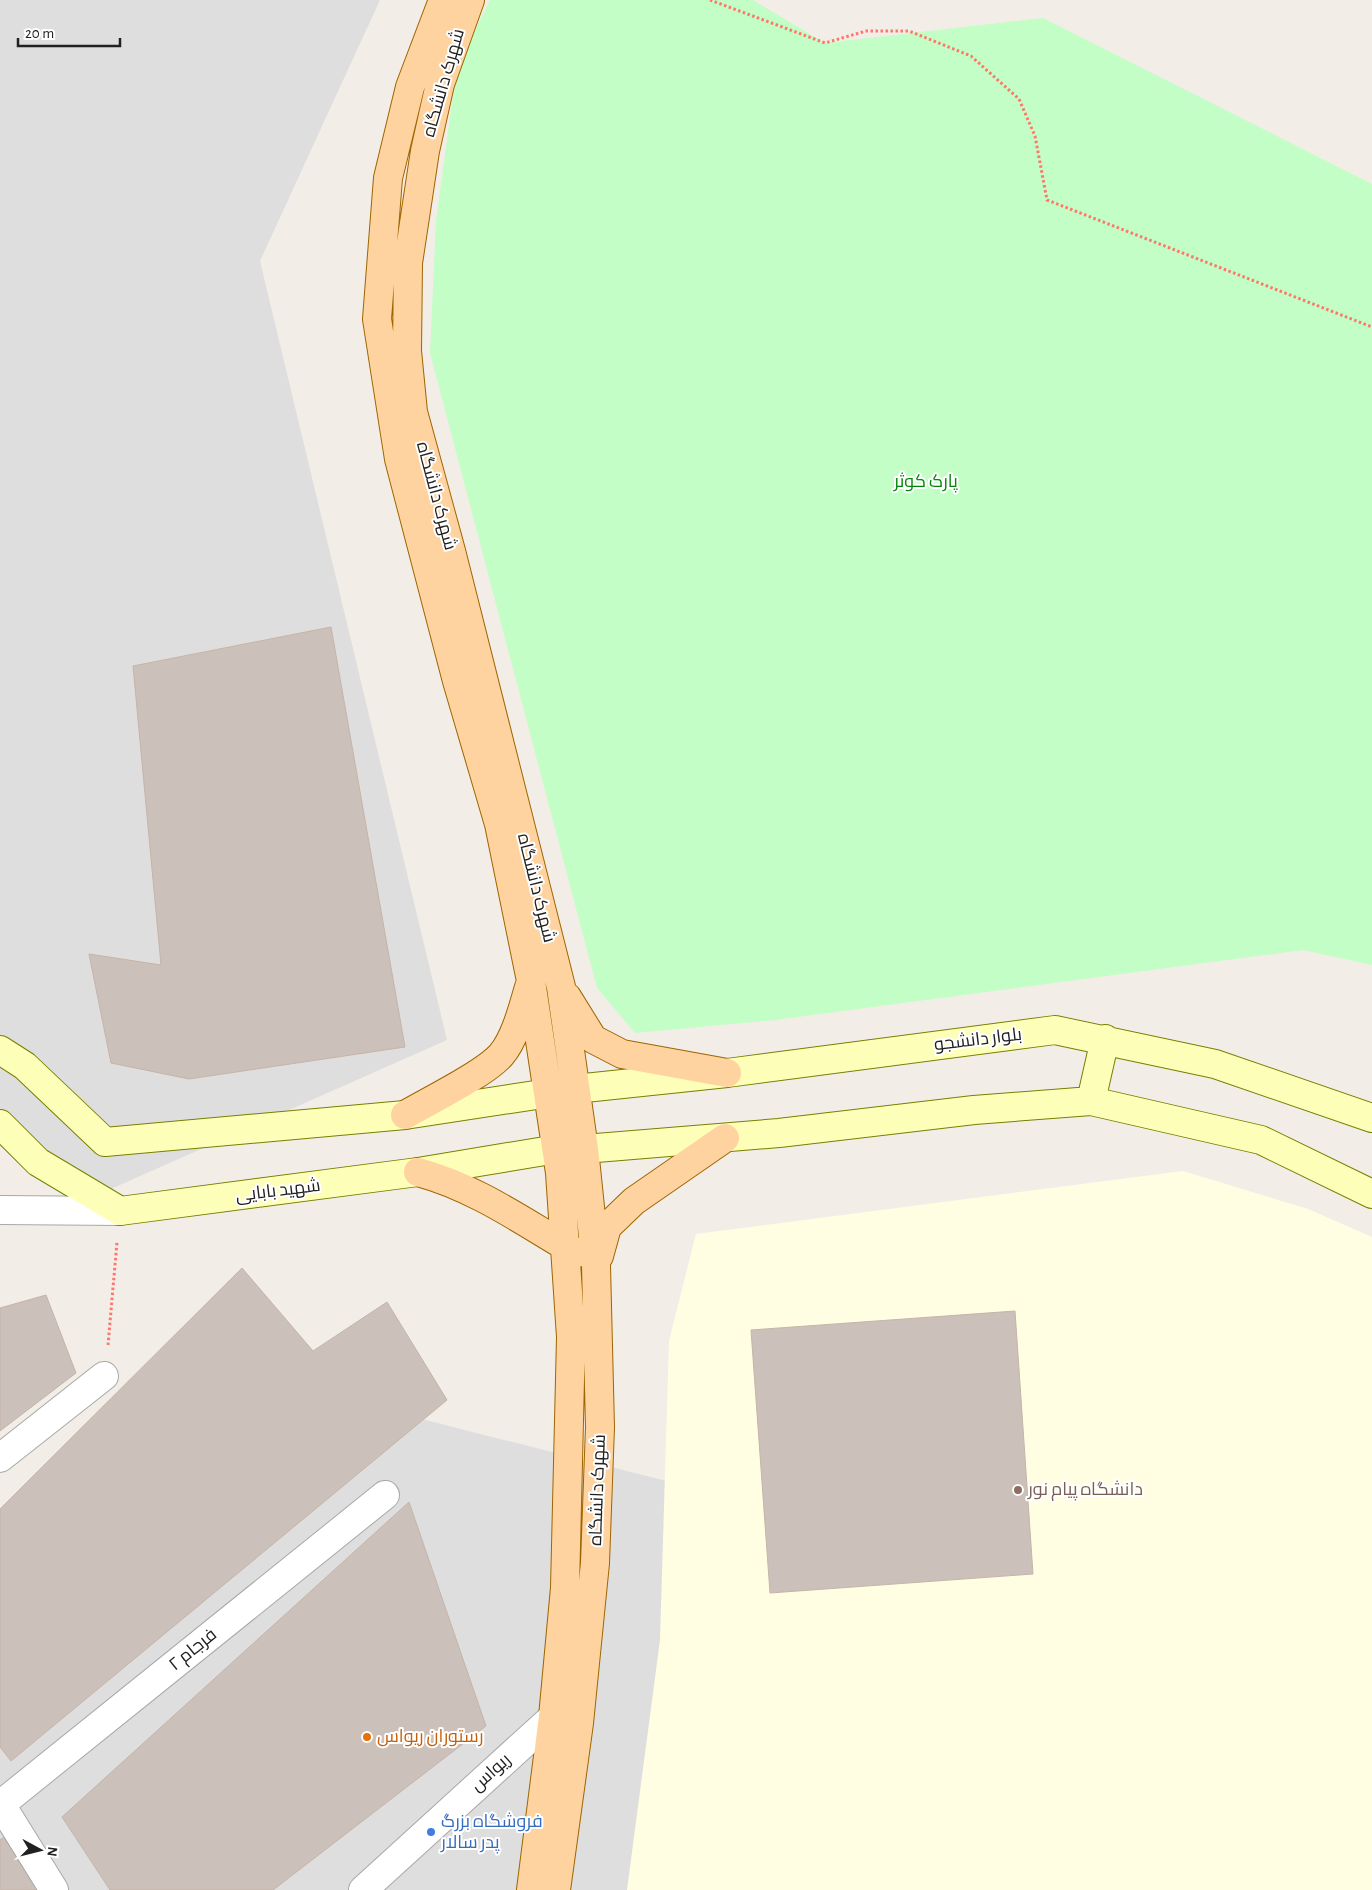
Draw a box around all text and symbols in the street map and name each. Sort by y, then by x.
scale bar [18,15,120,47]
text: 20 m [25,26,54,41]
street label: شهرک دانشگاه [419,27,469,139]
street label: شهرک دانشگاه [412,439,460,553]
park label: پارک کوثر [893,472,958,493]
street label: شهرک دانشگاه [513,831,559,945]
street label: بلوار دانشجو [933,1025,1023,1055]
street label: شهید بابایی [234,1176,322,1206]
street label: شهرک دانشگاه [586,1434,610,1546]
place label: دانشگاه پیام نور [1027,1480,1143,1501]
marker: دانشگاه پیام نور [1012,1484,1024,1496]
street label: فرجام ۲ [166,1626,221,1676]
place label: رستوران ریواس [377,1728,483,1747]
marker: رستوران ریواس [361,1731,373,1743]
street label: ریواس [468,1751,515,1796]
place label: فروشگاه بزرگ پدر سالار [440,1812,543,1854]
north arrow [15,1825,65,1875]
marker: فروشگاه بزرگ پدر سالار [425,1826,437,1838]
text: N [44,1846,59,1857]

